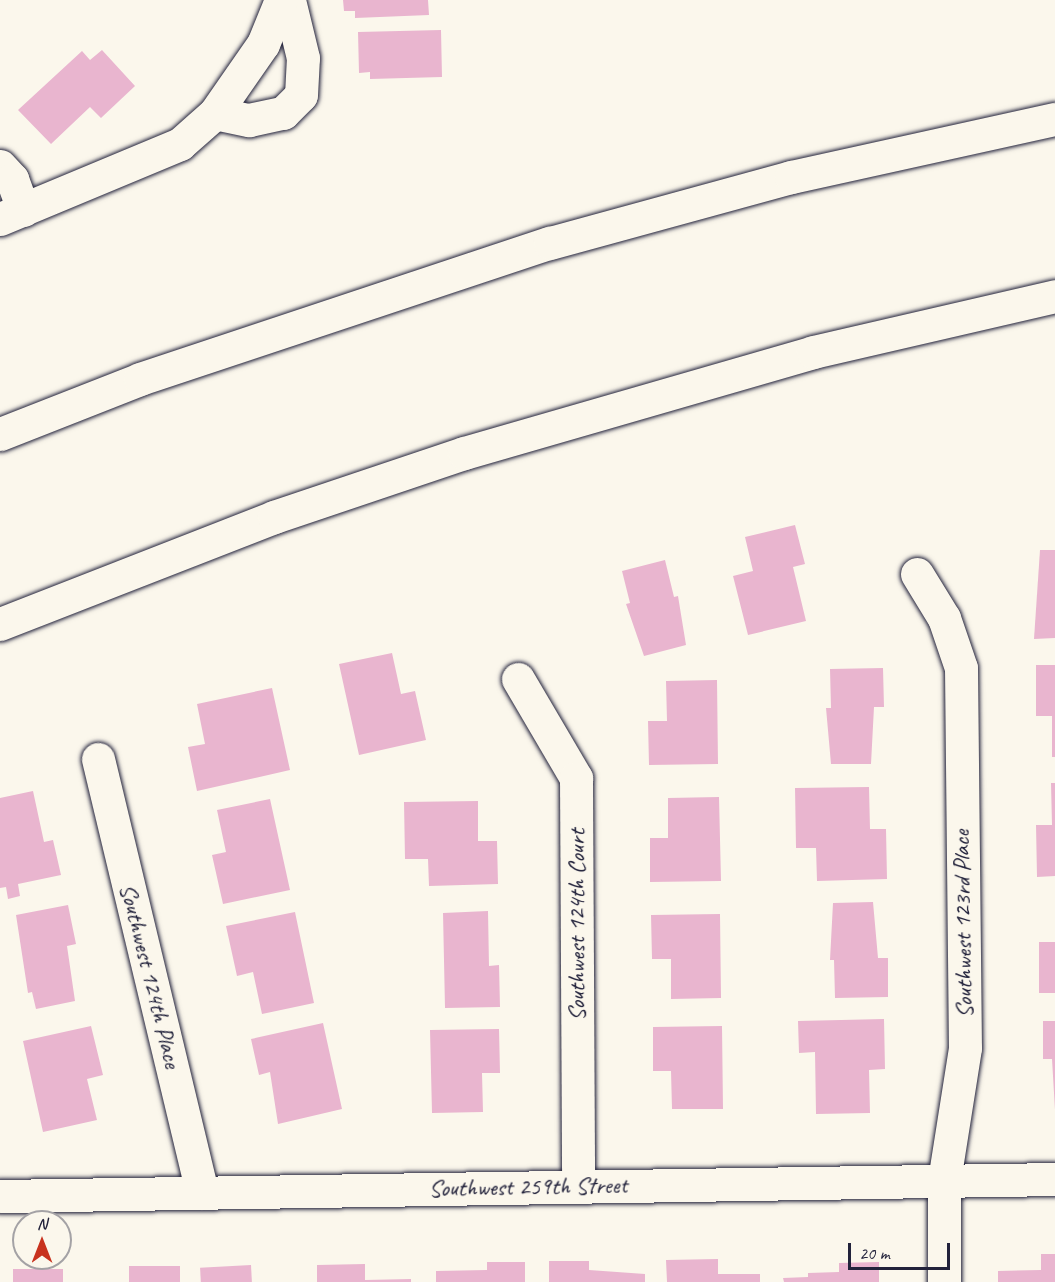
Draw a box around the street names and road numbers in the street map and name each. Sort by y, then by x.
street label: Southwest 124th Court [563,829,591,1021]
street label: Southwest 123rd Place [947,830,979,1018]
street label: Southwest 124th Place [113,881,187,1071]
street label: Southwest 259th Street [428,1171,628,1203]

